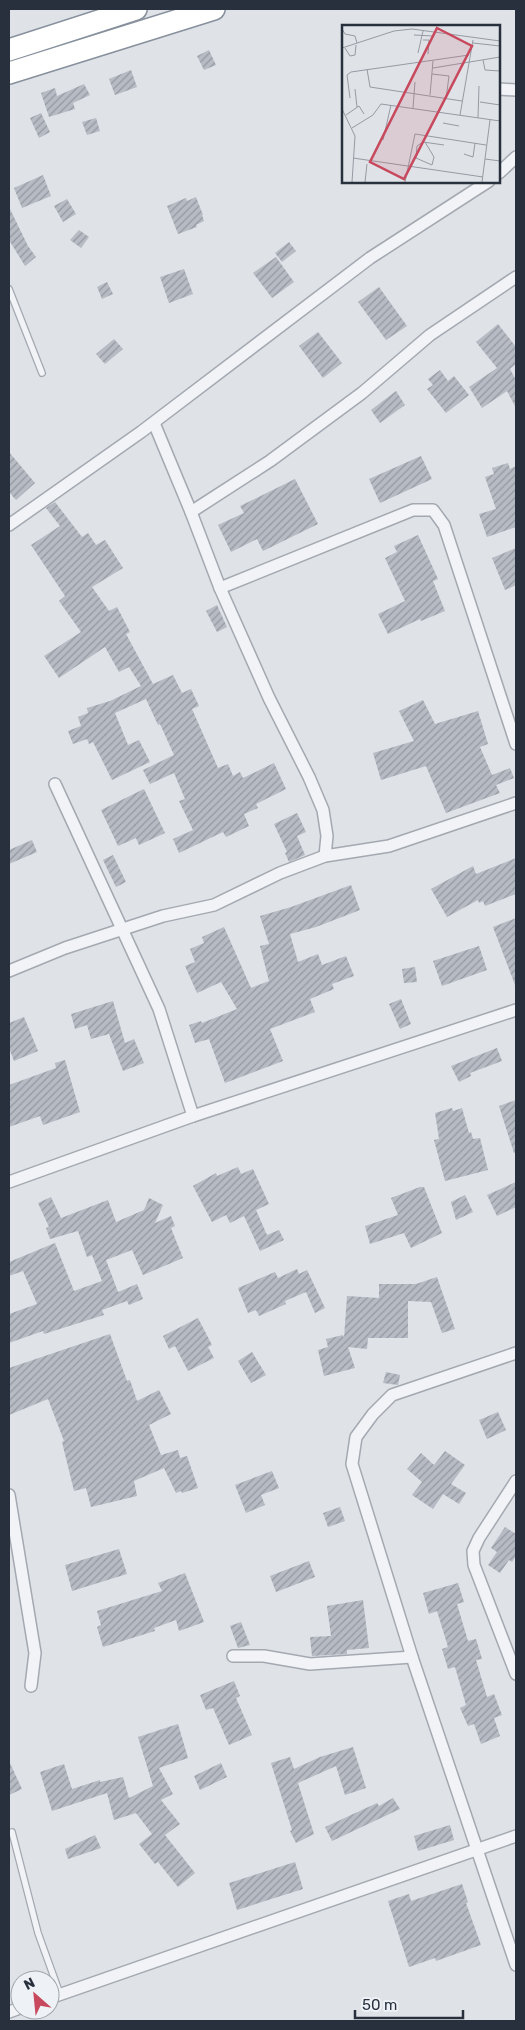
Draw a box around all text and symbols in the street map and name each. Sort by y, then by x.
inset map [342,25,500,182]
north arrow [10,1970,60,2020]
text: N [21,1974,38,1994]
scale bar [355,1988,462,2020]
text: 50 m [362,1996,397,2014]

